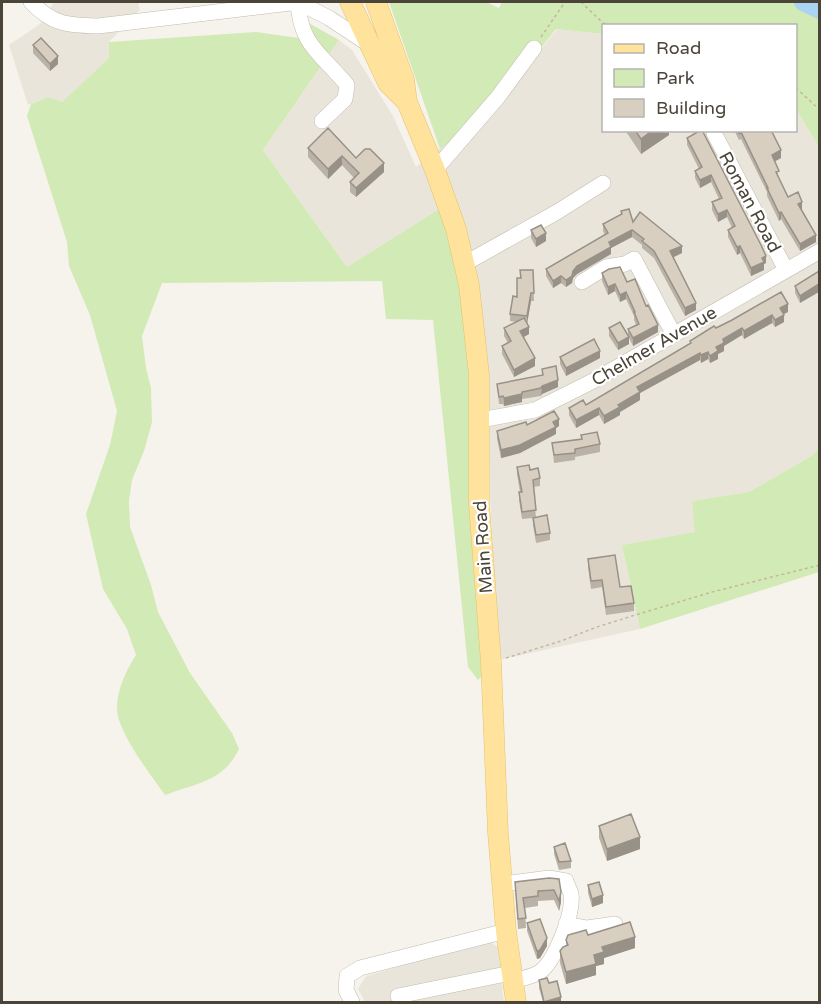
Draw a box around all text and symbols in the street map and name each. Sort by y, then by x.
legend [602,24,797,132]
text: Road [656,37,701,59]
text: Park [656,67,695,89]
text: Building [656,97,726,119]
street label: Roman Road [714,148,786,256]
street label: Chelmer Avenue [588,301,720,391]
street label: Main Road [469,500,497,594]

